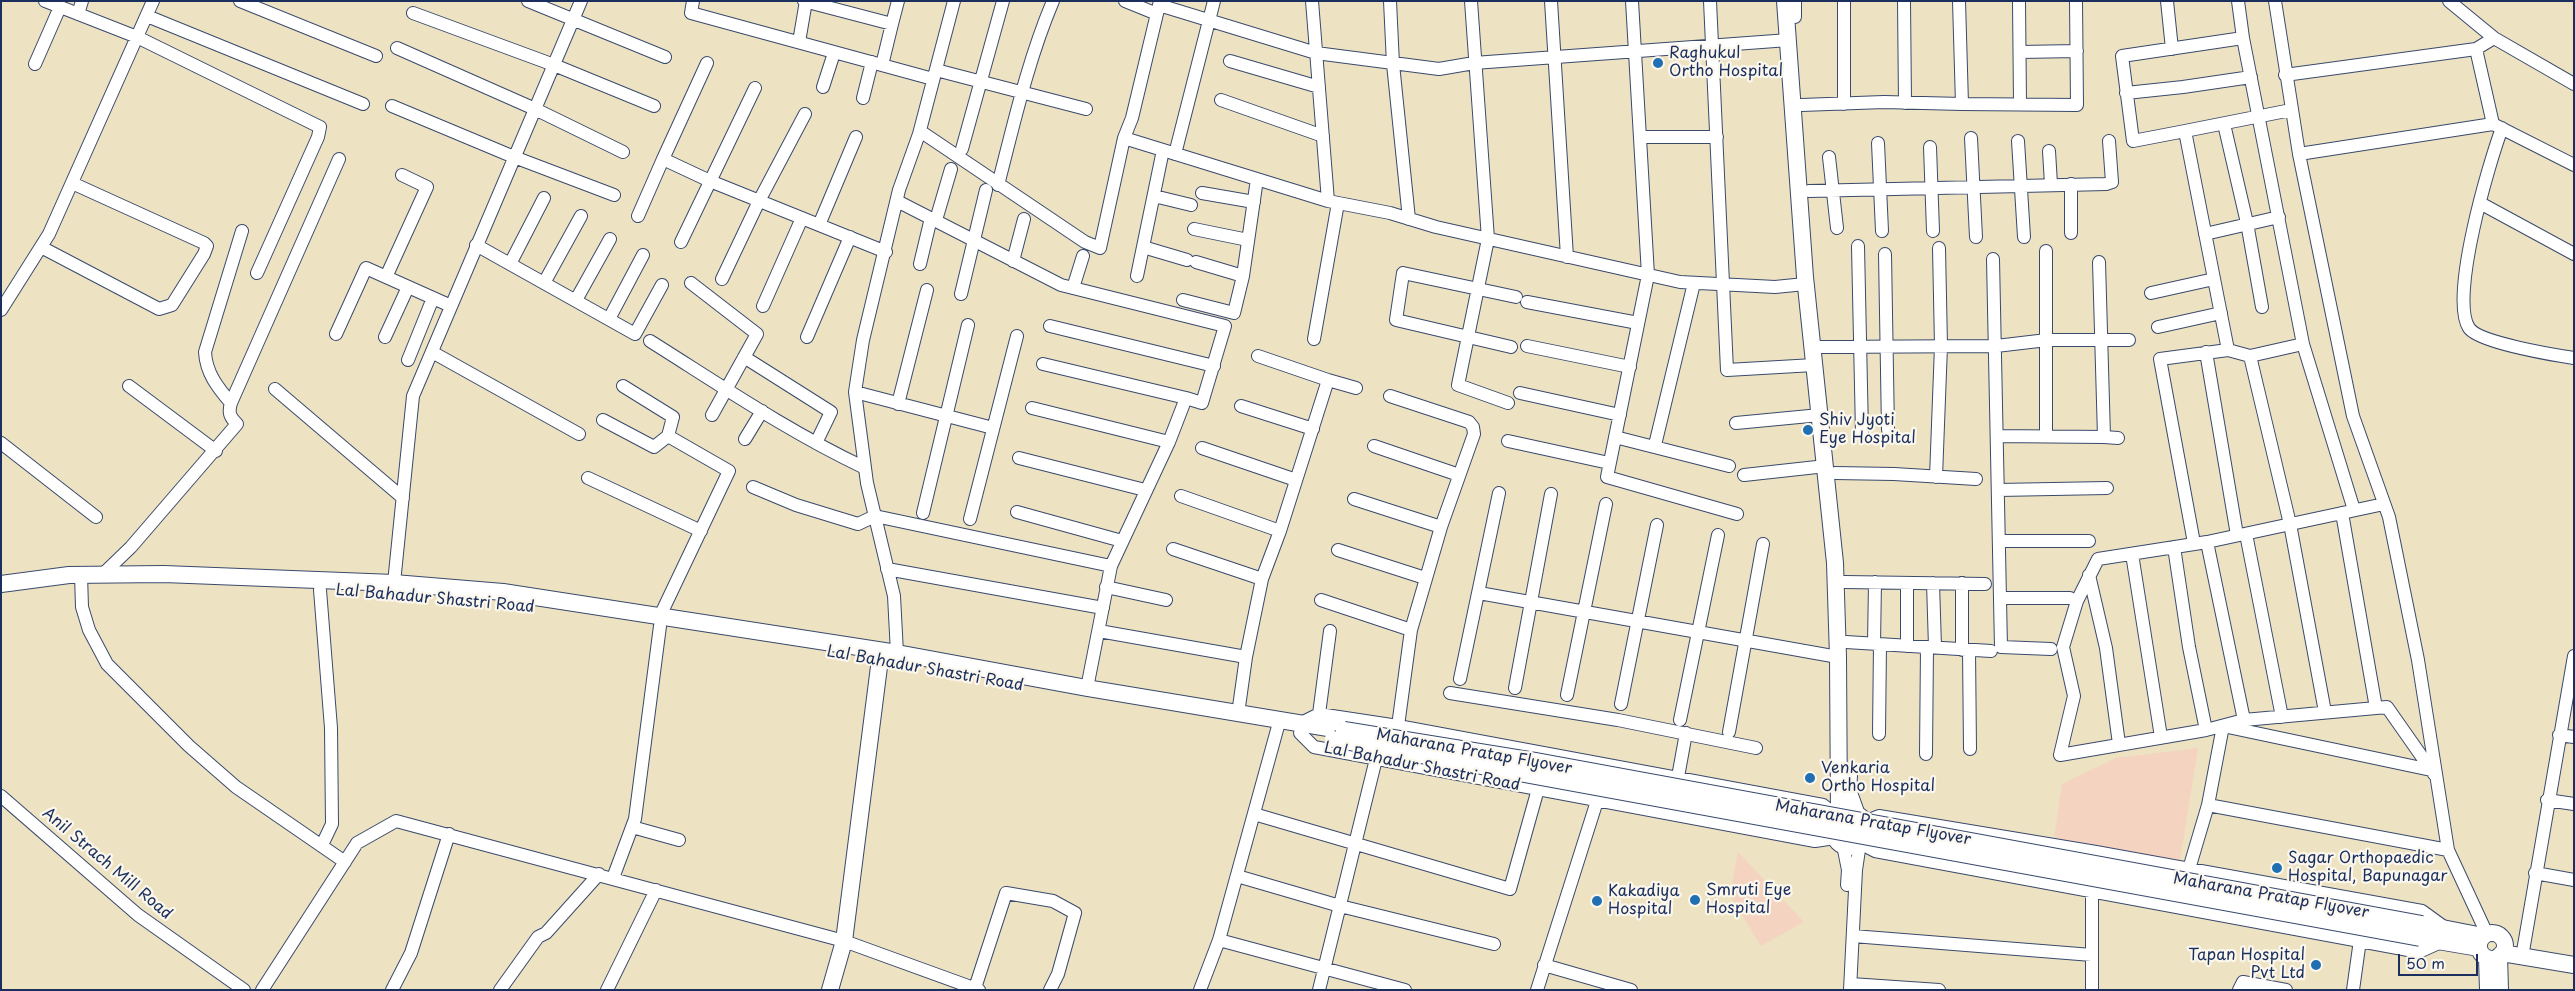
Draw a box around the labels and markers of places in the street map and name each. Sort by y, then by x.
place label: Raghukul Ortho Hospital [1669,44,1783,82]
marker: Raghukul Ortho Hospital [1651,56,1665,70]
place label: Shiv Jyoti Eye Hospital [1819,411,1916,449]
marker: Shiv Jyoti Eye Hospital [1801,423,1815,437]
place label: Venkaria Ortho Hospital [1821,759,1935,797]
marker: Venkaria Ortho Hospital [1803,771,1817,785]
place label: Sagar Orthopaedic Hospital, Bapunagar [2288,849,2447,887]
marker: Sagar Orthopaedic Hospital, Bapunagar [2270,861,2284,875]
place label: Smruti Eye Hospital [1706,881,1791,919]
place label: Kakadiya Hospital [1608,882,1680,920]
marker: Smruti Eye Hospital [1688,893,1702,907]
marker: Kakadiya Hospital [1590,894,1604,908]
place label: Tapan Hospital Pvt Ltd [2188,946,2305,984]
marker: Tapan Hospital Pvt Ltd [2309,958,2323,972]

